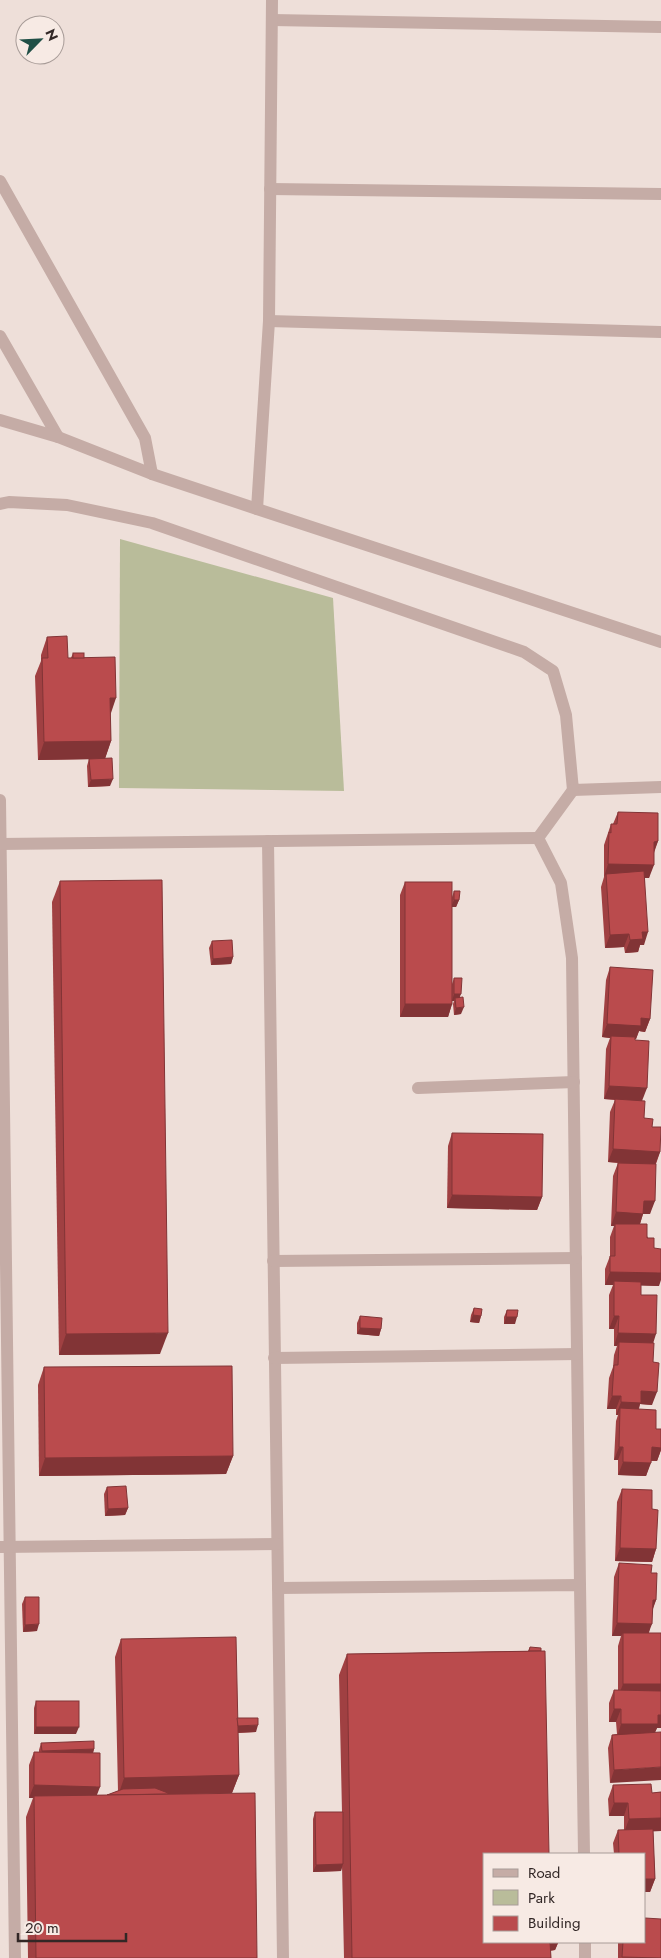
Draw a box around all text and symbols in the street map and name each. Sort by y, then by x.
north arrow [15,15,65,65]
text: N [40,26,63,44]
legend [483,1853,646,1943]
text: Road [528,1862,560,1884]
text: Park [528,1887,555,1909]
scale bar [18,1910,125,1942]
text: Building [528,1912,580,1934]
text: 20 m [25,1917,59,1939]

